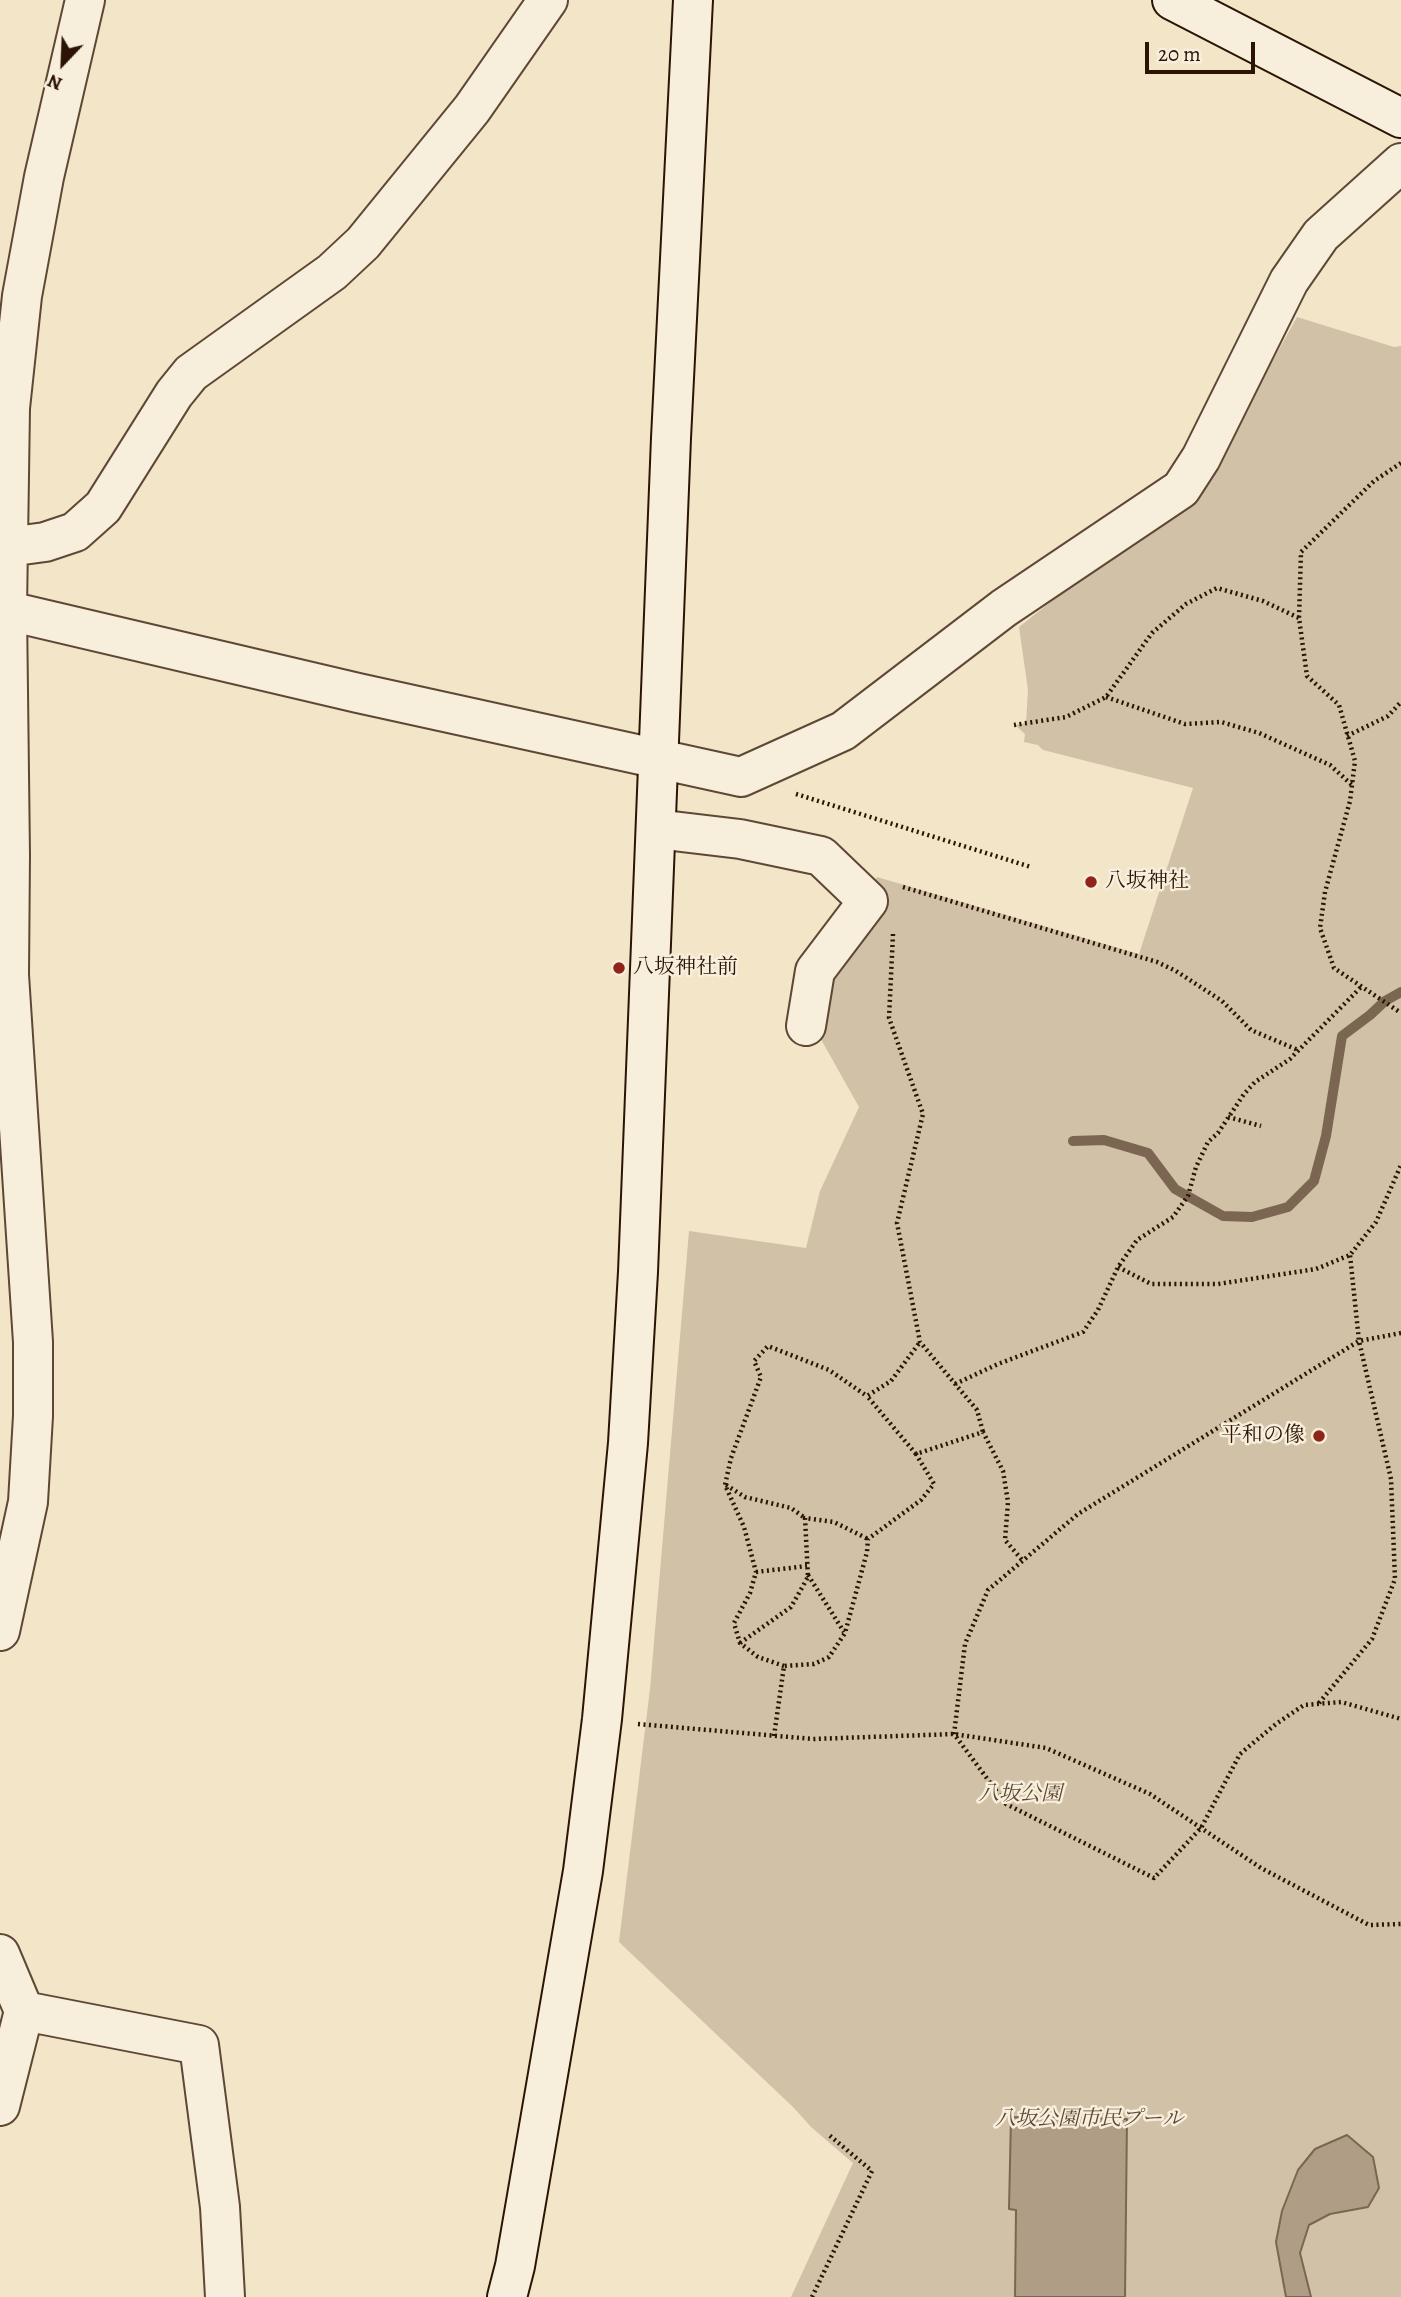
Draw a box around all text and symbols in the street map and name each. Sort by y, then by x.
north arrow [28,28,98,98]
scale bar [1149,28,1259,72]
text: 20 m [1158,40,1201,68]
text: N [43,68,66,97]
place label: 八坂神社 [1105,869,1189,895]
marker: 八坂神社 [1083,874,1099,890]
place label: 八坂神社前 [633,955,738,981]
marker: 八坂神社前 [611,960,627,976]
place label: 平和の像 [1221,1423,1305,1449]
marker: 平和の像 [1311,1428,1327,1444]
park label: 八坂公園 [978,1782,1062,1808]
park label: 八坂公園市民プール [995,2107,1183,2133]

